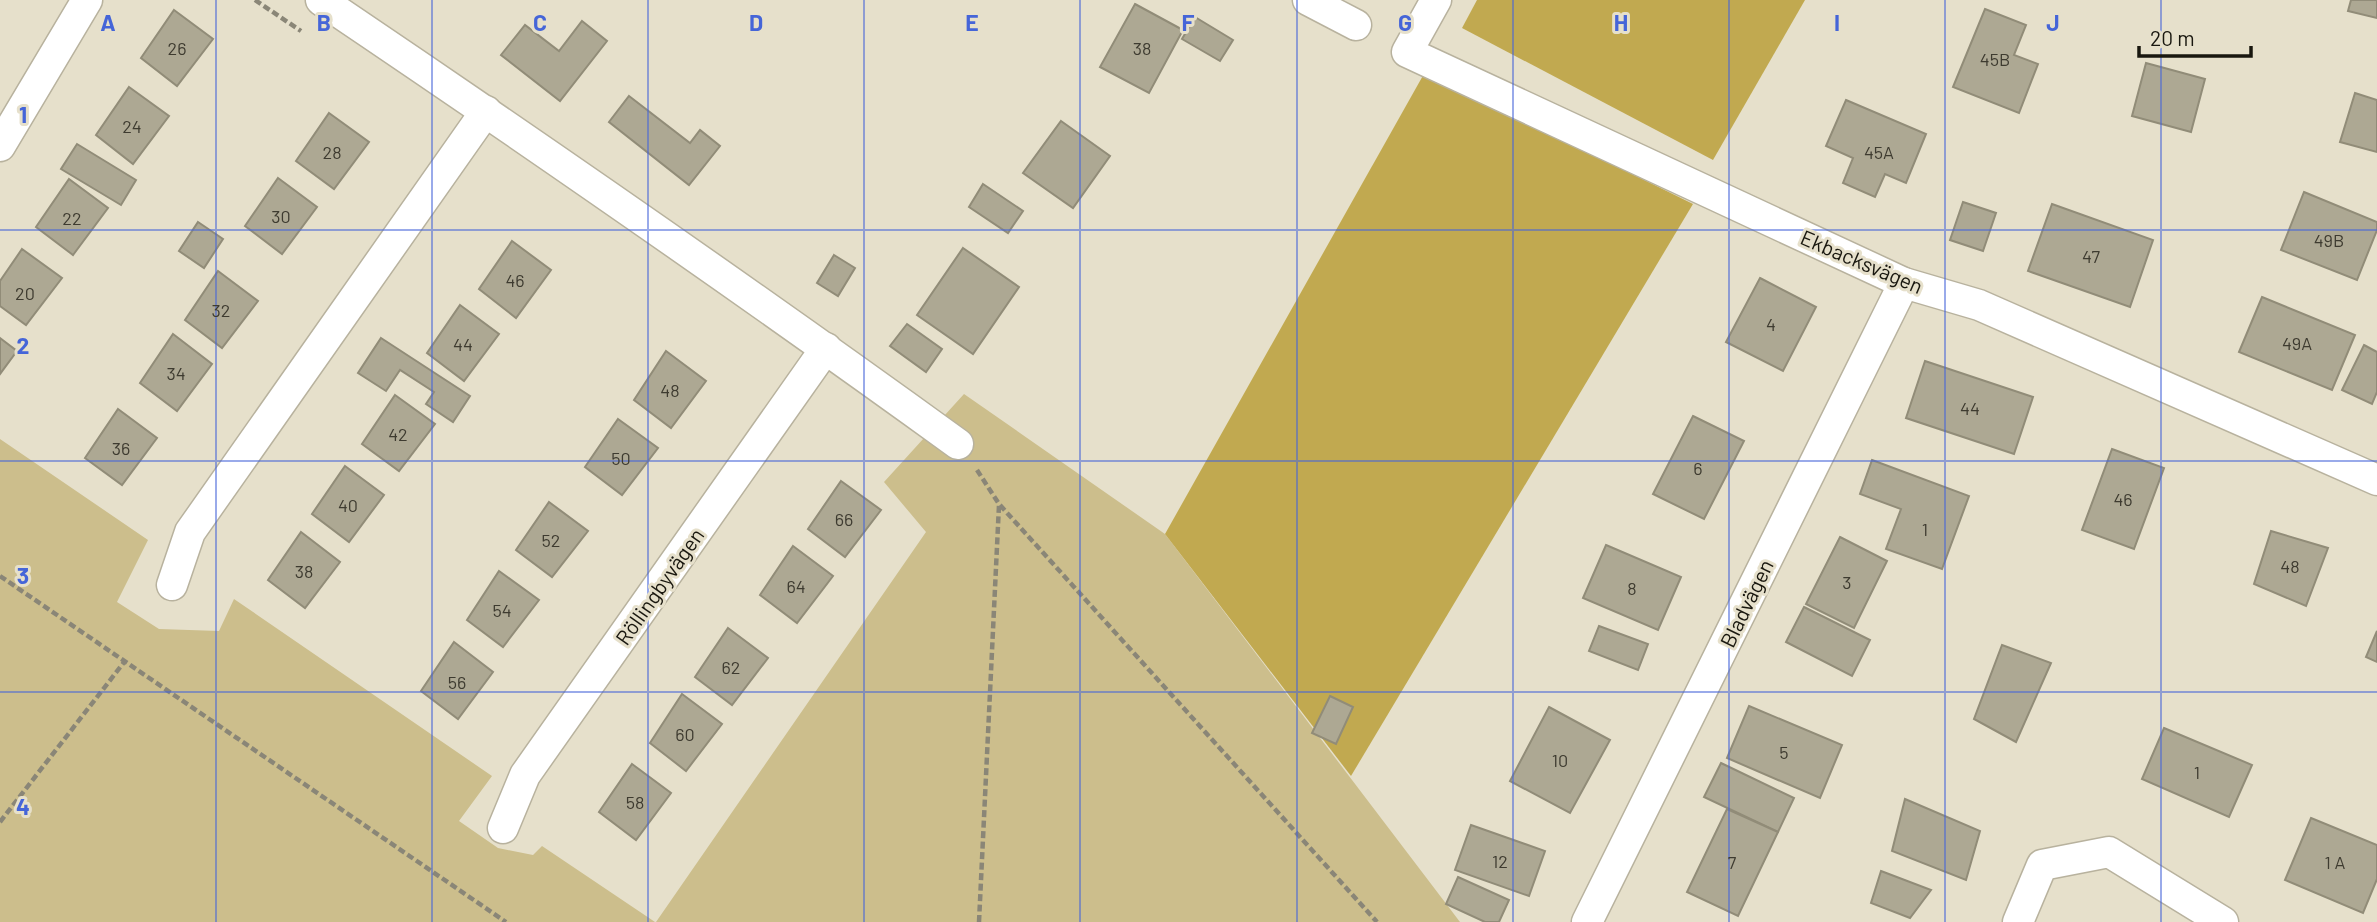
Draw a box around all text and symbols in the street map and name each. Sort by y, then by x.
text: A [100,8,116,36]
text: B [317,8,331,36]
text: C [533,8,547,36]
text: D [749,8,763,36]
text: E [965,8,979,36]
text: F [1182,8,1195,36]
text: G [1398,8,1412,36]
text: H [1614,8,1628,36]
text: I [1834,8,1840,36]
text: J [2046,8,2060,36]
scale bar [2139,14,2251,58]
text: 20 m [2150,25,2195,50]
house number: 26 [168,37,186,59]
house number: 38 [1133,37,1151,59]
house number: 45B [1980,48,2010,70]
text: 1 [19,100,27,128]
house number: 24 [122,115,142,137]
house number: 28 [322,141,342,163]
house number: 45A [1864,141,1894,163]
house number: 30 [271,205,291,227]
house number: 22 [62,207,82,229]
street label: Ekbacksvägen [1797,224,1927,298]
house number: 49B [2314,229,2344,251]
house number: 47 [2082,245,2100,267]
house number: 46 [505,269,525,291]
house number: 20 [15,282,35,304]
house number: 32 [212,299,230,321]
house number: 4 [1766,313,1776,335]
text: 2 [17,331,29,359]
house number: 49A [2282,332,2312,354]
house number: 44 [453,333,473,355]
house number: 34 [166,362,186,384]
house number: 48 [660,379,680,401]
house number: 44 [1960,397,1980,419]
house number: 42 [388,423,408,445]
house number: 36 [112,437,130,459]
house number: 50 [611,447,631,469]
house number: 6 [1693,457,1703,479]
house number: 46 [2113,488,2133,510]
house number: 40 [338,494,358,516]
house number: 66 [835,508,853,530]
house number: 1 [1922,518,1928,540]
street label: Röllingbyvägen [610,523,708,649]
house number: 52 [542,529,560,551]
street label: Bladvägen [1714,555,1778,651]
house number: 48 [2280,555,2300,577]
house number: 38 [295,560,313,582]
text: 3 [17,561,29,589]
house number: 3 [1842,571,1852,593]
house number: 64 [786,575,806,597]
house number: 8 [1627,577,1637,599]
house number: 54 [492,599,512,621]
house number: 62 [722,656,740,678]
house number: 56 [448,671,466,693]
house number: 60 [675,723,695,745]
house number: 5 [1779,741,1789,763]
house number: 10 [1552,749,1568,771]
house number: 1 [2194,761,2200,783]
house number: 58 [626,791,644,813]
text: 4 [16,792,30,820]
house number: 12 [1492,850,1508,872]
house number: 7 [1728,851,1737,873]
house number: 1 A [2325,851,2345,873]

